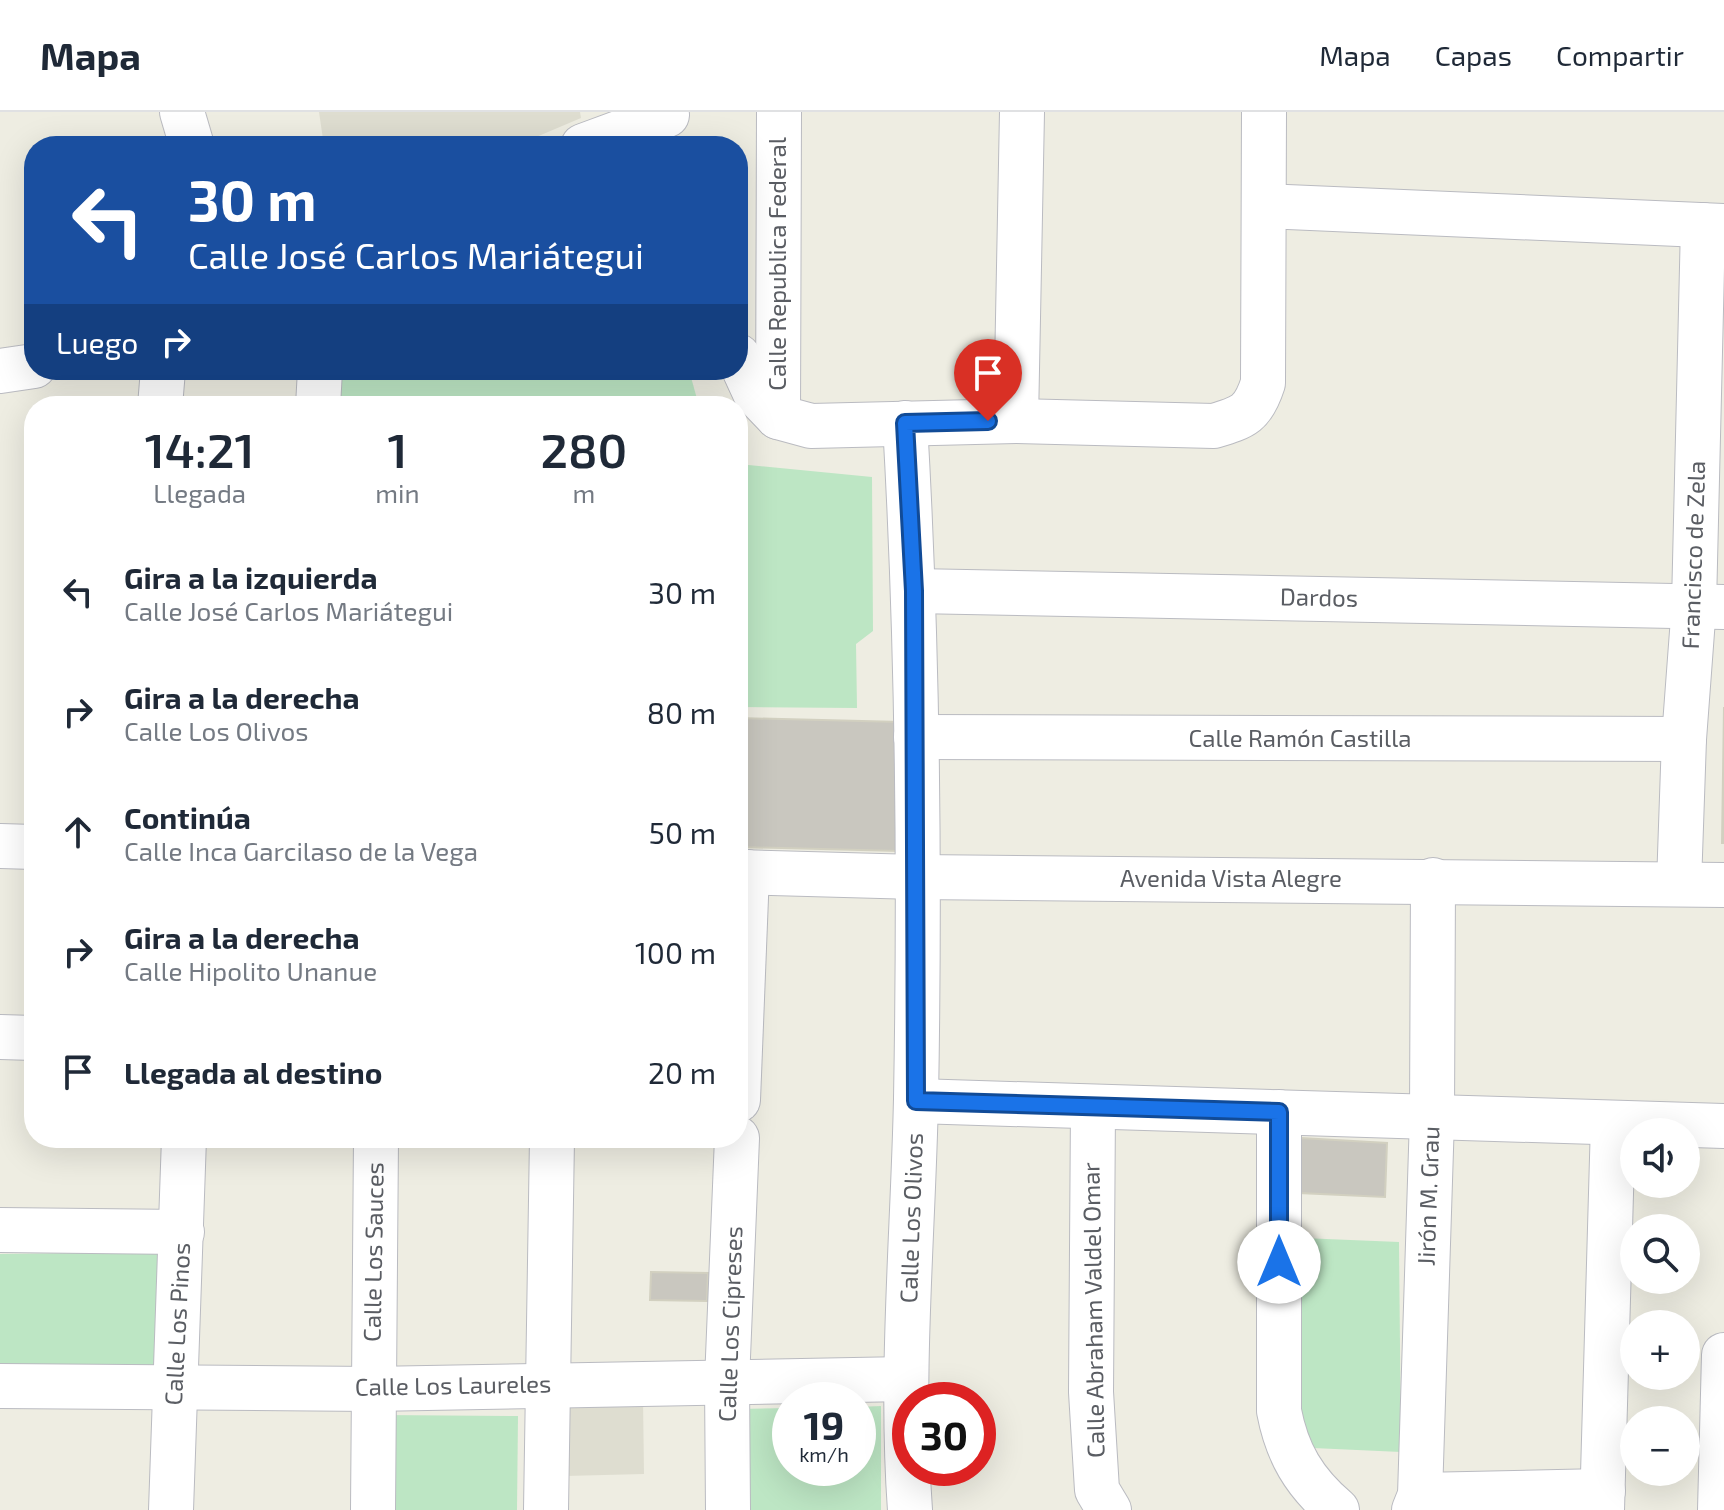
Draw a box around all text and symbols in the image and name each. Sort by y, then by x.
text: Mapa [40,32,141,78]
text: Mapa [1319,38,1391,72]
text: Capas [1435,38,1512,72]
text: Compartir [1556,38,1684,72]
street label: Calle Republica Federal [762,137,791,391]
text: 30 m [188,165,317,232]
icon: left [56,168,160,272]
text: Calle José Carlos Mariátegui [188,233,644,276]
icon: right [154,320,198,364]
text: Luego [56,324,138,360]
pin [954,339,1022,421]
icon: arrive [966,351,1010,395]
text: 14:21 [145,420,254,478]
text: 1 [387,420,407,478]
text: 280 [540,420,627,478]
street label: Francisco de Zela [1675,460,1710,650]
text: Llegada [153,477,246,508]
text: min [375,477,420,508]
text: m [572,477,595,508]
text: Gira a la izquierda [124,559,378,595]
icon: left [56,570,100,614]
text: 30 m [648,574,716,610]
street label: Dardos [1280,581,1358,612]
text: Calle José Carlos Mariátegui [124,595,453,626]
text: Gira a la derecha [124,679,360,715]
icon: right [56,690,100,734]
text: 80 m [647,694,716,730]
text: Calle Los Olivos [124,715,309,746]
street label: Calle Ramón Castilla [1189,723,1411,752]
text: Continúa [124,799,251,835]
icon: ahead [56,810,100,854]
text: 50 m [649,814,716,850]
text: Calle Inca Garcilaso de la Vega [124,835,478,866]
street label: Avenida Vista Alegre [1120,863,1342,892]
text: Gira a la derecha [124,919,360,955]
icon: right [56,930,100,974]
text: 100 m [635,934,716,970]
text: Calle Hipolito Unanue [124,955,377,986]
icon: arrive [56,1050,100,1094]
text: Llegada al destino [124,1054,383,1090]
text: 20 m [648,1054,716,1090]
map controls [1620,1118,1700,1486]
button: sound [1620,1118,1700,1198]
street label: Jirón M. Grau [1411,1126,1444,1266]
street label: Calle Los Olivos [893,1132,928,1304]
street label: Calle Los Sauces [356,1162,389,1342]
street label: Calle Abraham Valdel Omar [1075,1162,1110,1458]
button: search [1620,1214,1700,1294]
position arrow [1237,1220,1321,1304]
street label: Calle Los Cipreses [712,1226,747,1422]
street label: Calle Los Pinos [158,1242,195,1406]
button: + [1620,1310,1700,1390]
street label: Calle Los Laureles [355,1368,551,1401]
speed limit sign: 30 [892,1382,996,1486]
text: 19 [804,1400,844,1448]
button: − [1620,1406,1700,1486]
text: km/h [799,1442,849,1466]

